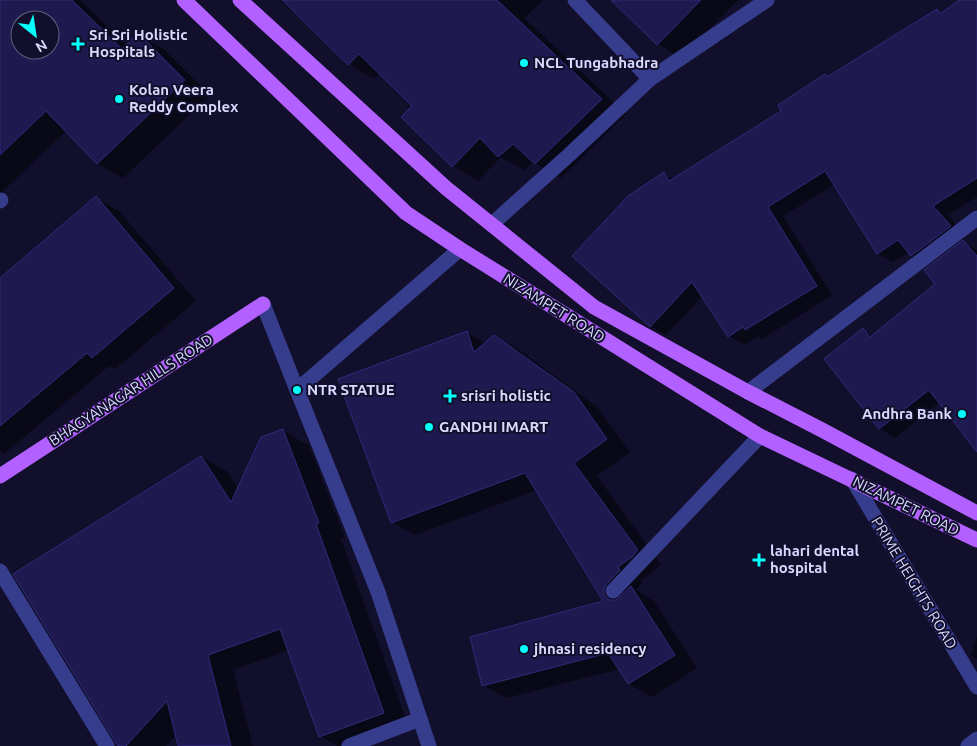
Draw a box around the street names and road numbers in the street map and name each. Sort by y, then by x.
street label: NIZAMPET ROAD [500,270,608,346]
street label: BHAGYANAGAR HILLS ROAD [46,330,216,449]
street label: NIZAMPET ROAD [850,472,962,539]
street label: PRIME HEIGHTS ROAD [868,514,961,652]

